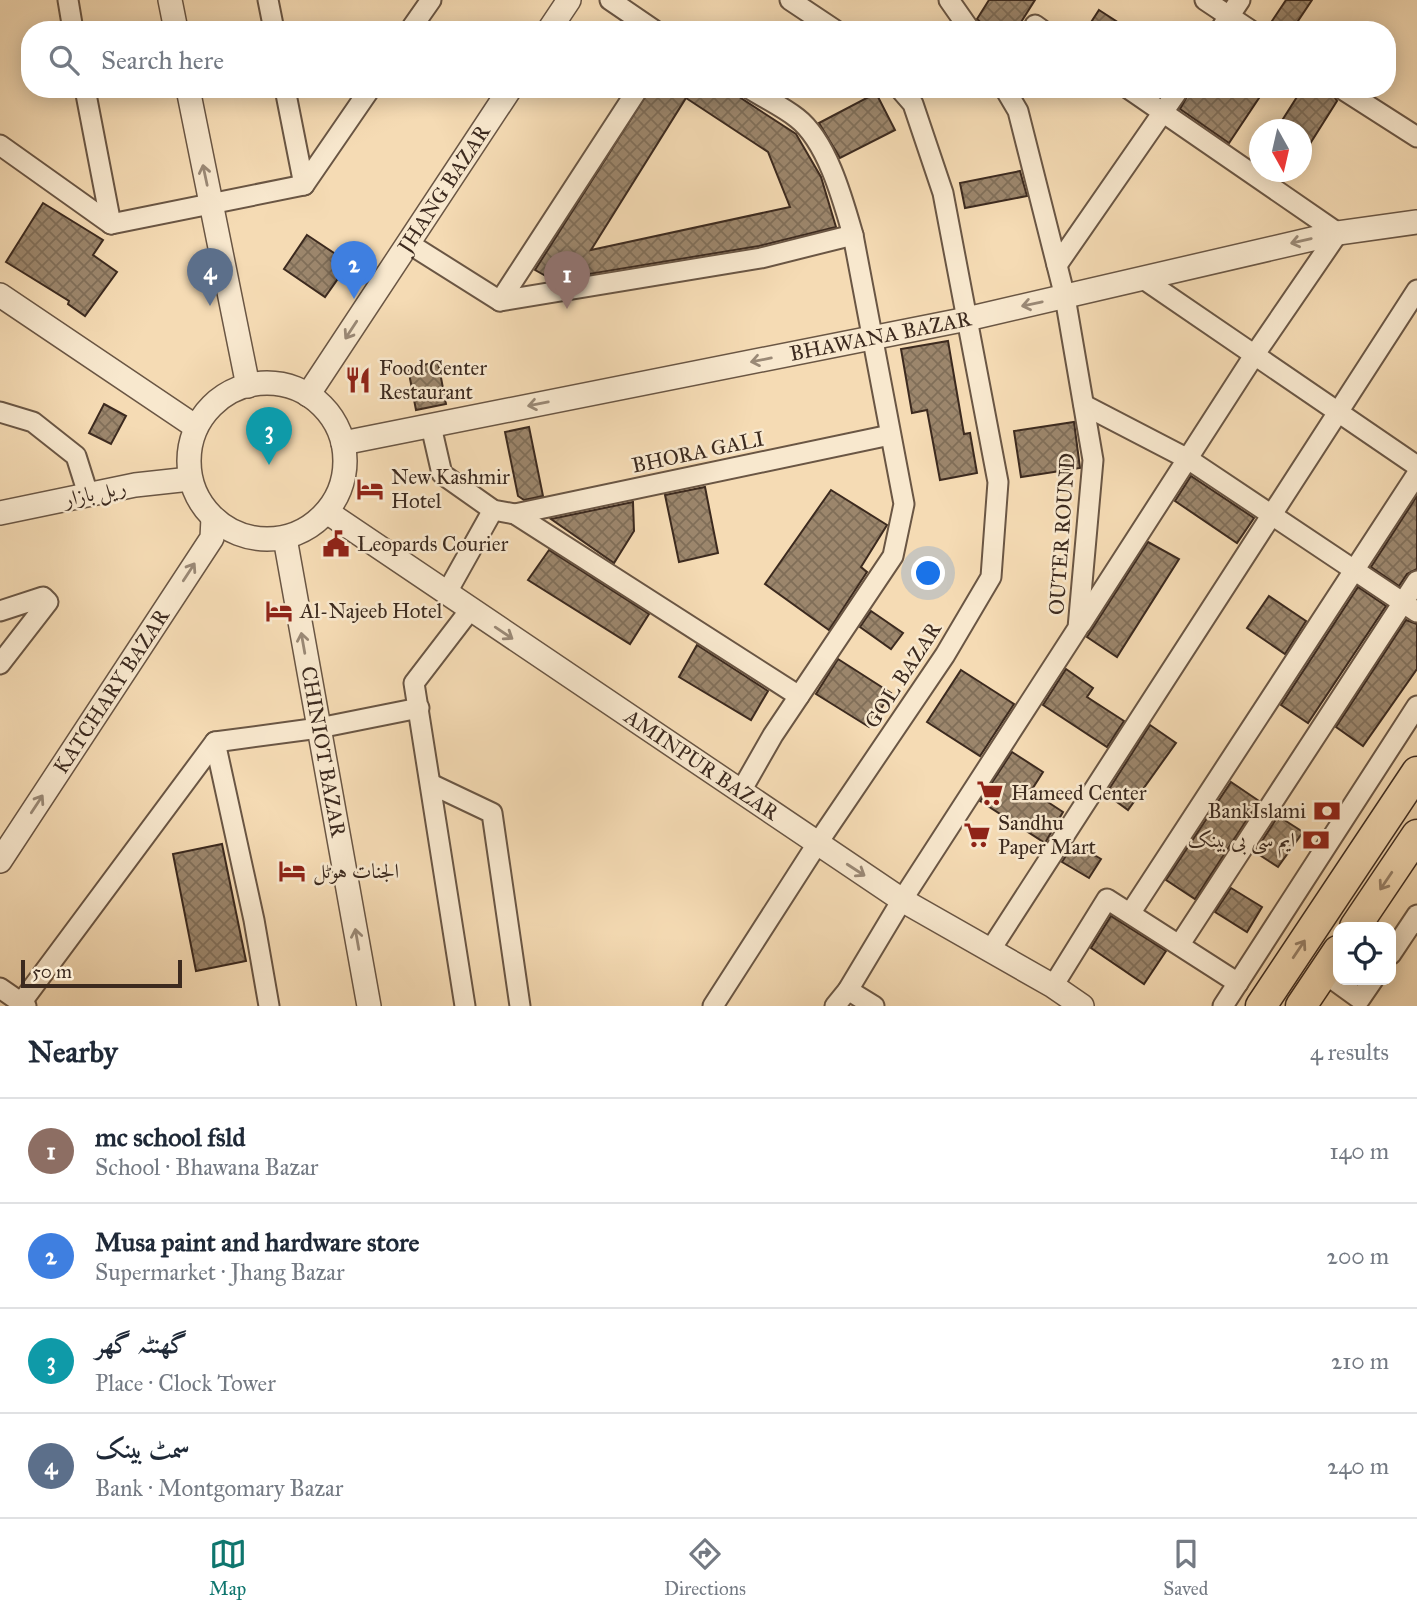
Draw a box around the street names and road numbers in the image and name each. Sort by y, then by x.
street label: JHANG BAZAR [391,119,496,260]
street label: BHAWANA BAZAR [787,305,975,367]
street label: BHORA GALI [629,425,767,479]
street label: OUTER ROUND [1043,452,1081,616]
street label: ریل بازار [59,474,129,515]
street label: KATCHARY BAZAR [48,603,176,779]
street label: GOL BAZAR [859,616,948,733]
street label: CHINIOT BAZAR [295,664,352,840]
street label: AMINPUR BAZAR [619,703,785,827]

